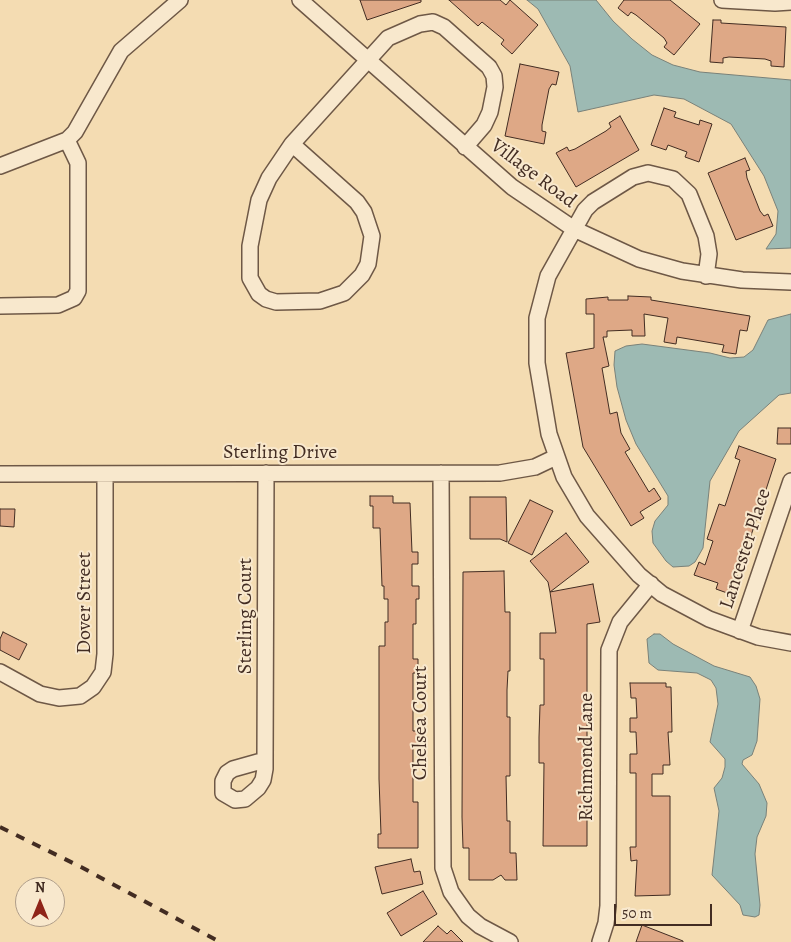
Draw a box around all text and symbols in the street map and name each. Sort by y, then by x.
street label: Village Road [486,134,580,214]
street label: Sterling Drive [223,441,337,465]
street label: Lancester Place [715,486,777,612]
street label: Dover Street [73,552,97,654]
street label: Sterling Court [234,558,258,674]
street label: Chelsea Court [409,666,433,780]
street label: Richmond Lane [575,693,599,821]
north arrow [15,877,65,927]
text: N [35,878,45,897]
scale bar [616,894,714,926]
text: 50 m [622,903,652,923]

